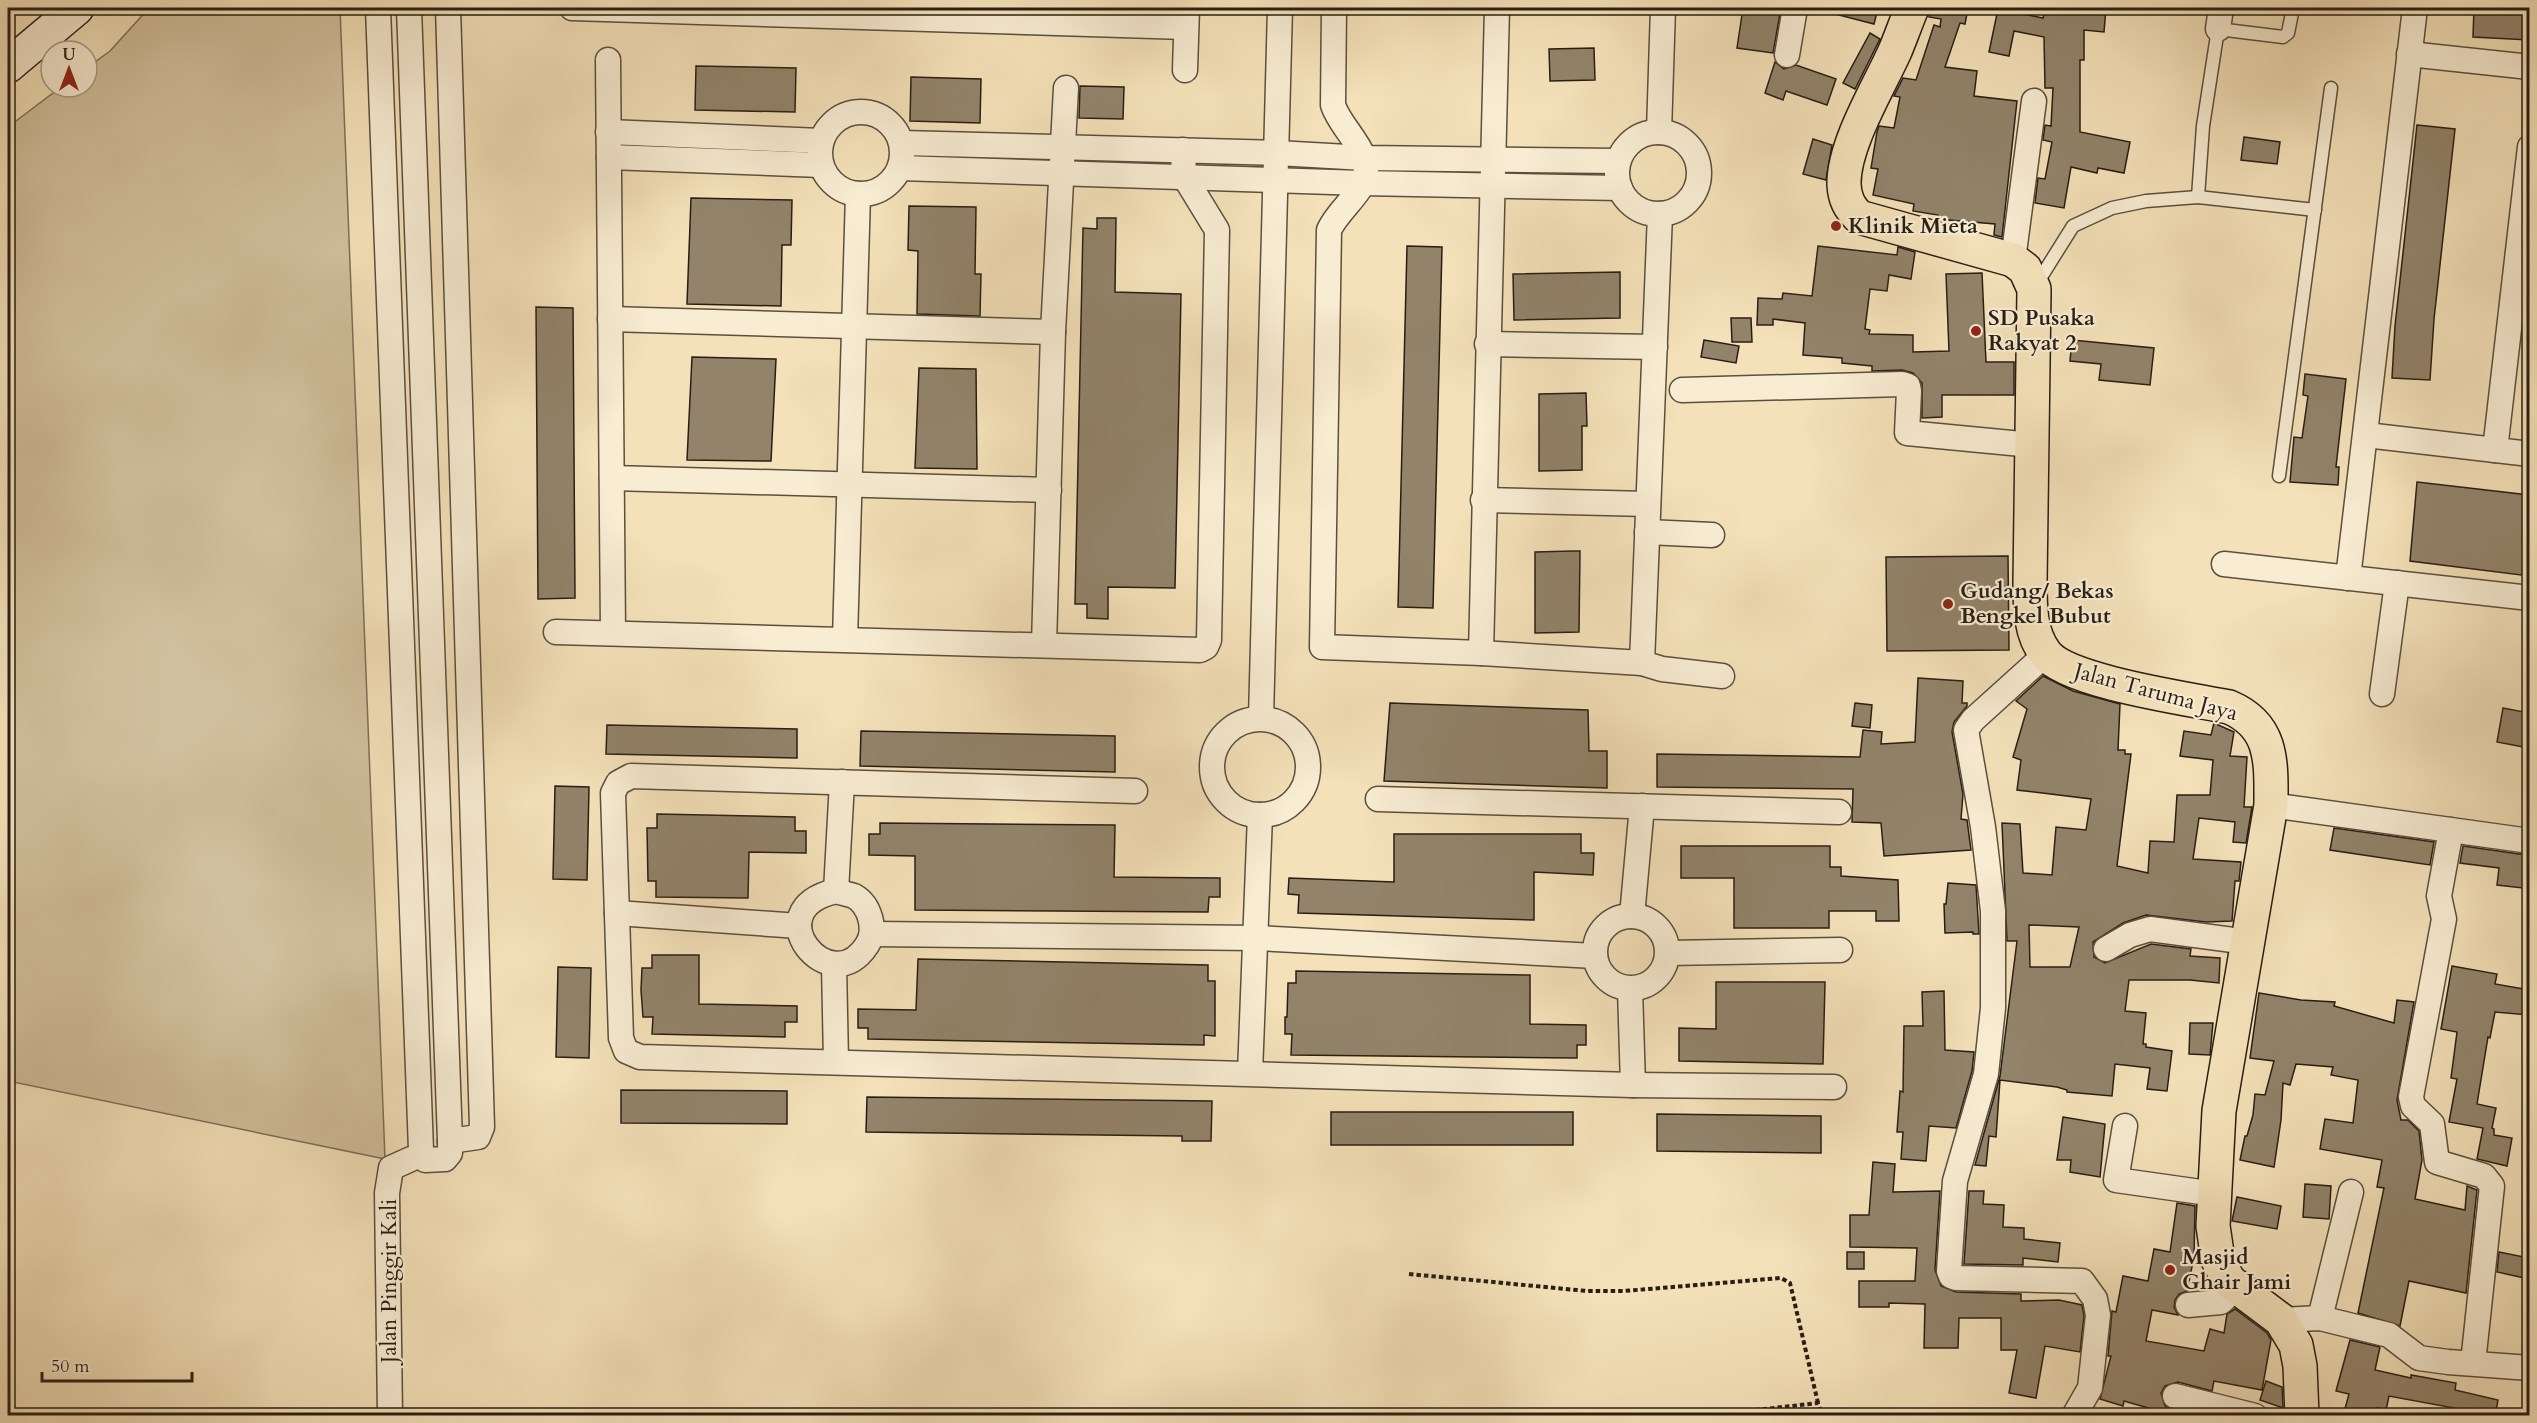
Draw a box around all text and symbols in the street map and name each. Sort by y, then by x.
north arrow [39,39,99,99]
text: U [62,44,76,66]
place label: Klinik Mieta [1848,211,1978,241]
marker: Klinik Mieta [1829,219,1843,233]
place label: SD Pusaka Rakyat 2 [1988,303,2095,358]
marker: SD Pusaka Rakyat 2 [1969,324,1983,338]
place label: Gudang/ Bekas Bengkel Bubut [1960,576,2114,631]
marker: Gudang/ Bekas Bengkel Bubut [1941,597,1955,611]
street label: Jalan Taruma Jaya [2068,655,2242,728]
street label: Jalan Pinggir Kali [374,1199,404,1366]
place label: Masjid Ghair Jami [2182,1242,2291,1297]
marker: Masjid Ghair Jami [2163,1263,2177,1277]
scale bar [42,1345,192,1383]
text: 50 m [51,1354,90,1379]

